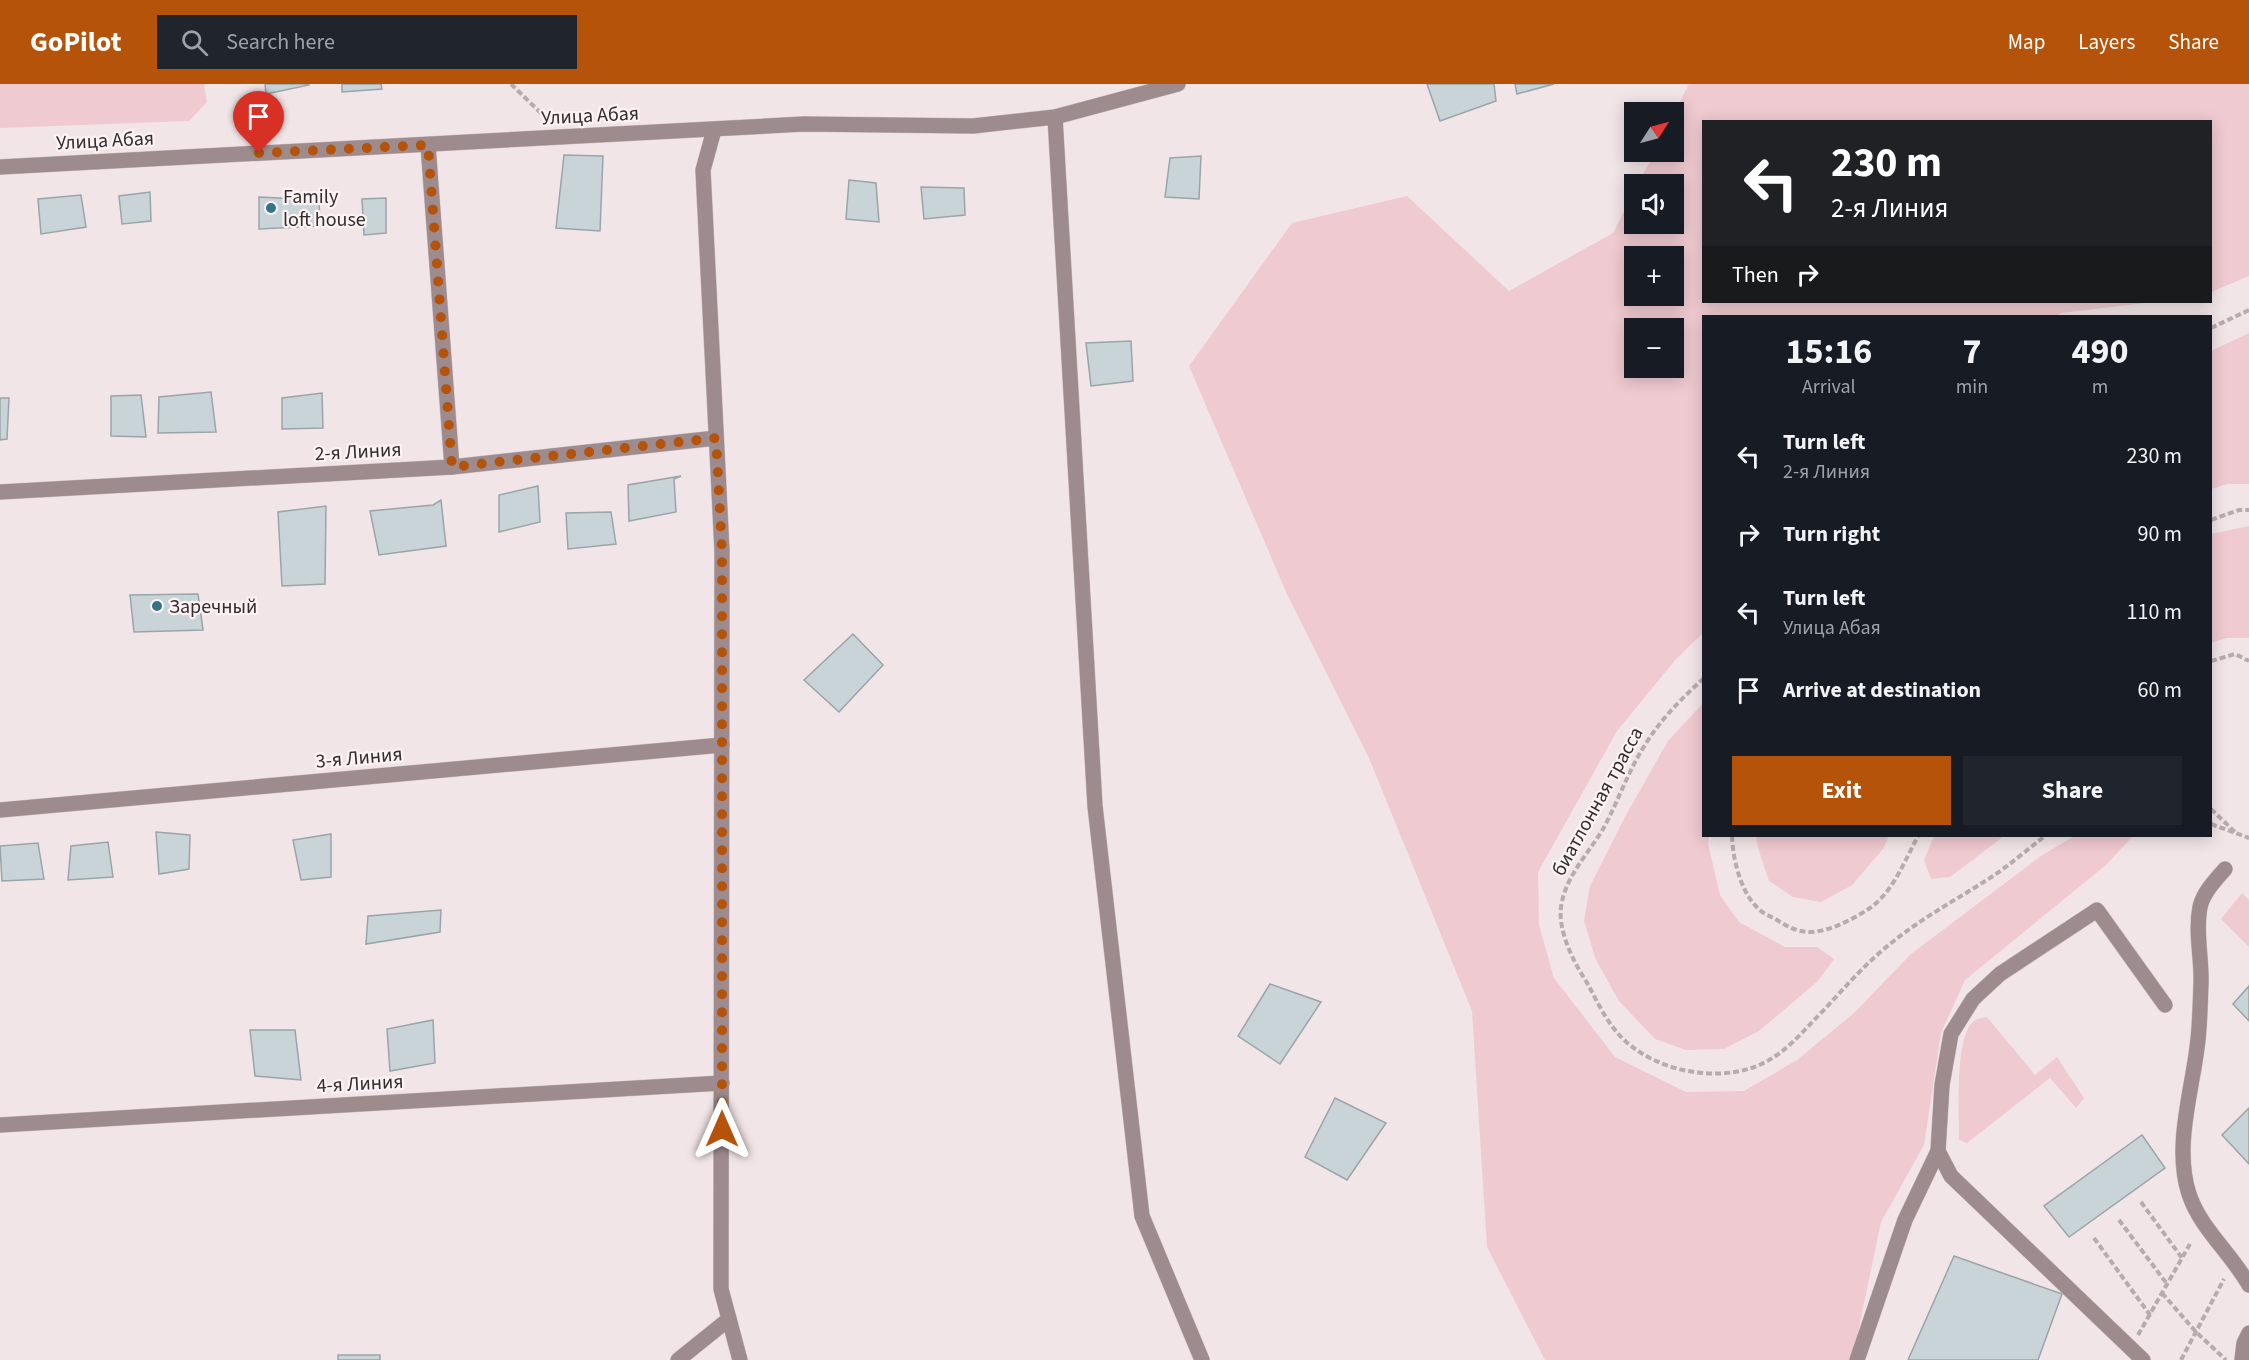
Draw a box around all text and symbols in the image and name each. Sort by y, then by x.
search box [157,15,577,69]
text: GoPilot [30,22,121,62]
icon: search [178,26,211,59]
text: Search here [226,26,335,58]
text: Map [2008,27,2045,57]
text: Layers [2078,27,2135,57]
text: Share [2168,27,2219,57]
pin [233,91,284,153]
street label: Улица Абая [540,99,640,133]
icon: arrive [242,100,275,133]
north arrow [1624,102,1684,162]
map controls [1624,102,1684,378]
street label: Улица Абая [55,124,155,158]
text: 230 m [1831,133,1942,193]
icon: left [1732,144,1810,222]
button: sound [1624,174,1684,234]
place label: Family loft house [283,183,366,234]
text: 2-я Линия [1831,189,1948,228]
marker: Family loft house [264,201,278,215]
button: + [1624,246,1684,306]
icon: right [1791,258,1824,291]
text: Then [1732,259,1779,291]
button: − [1624,318,1684,378]
text: 15:16 [1785,326,1872,377]
text: 7 [1962,326,1981,377]
text: 490 [2072,326,2129,377]
text: Arrival [1802,373,1856,401]
text: min [1956,373,1988,401]
text: m [2092,373,2108,401]
text: Turn left [1783,426,1865,458]
street label: 2-я Линия [314,436,402,468]
icon: left [1732,440,1765,473]
text: 230 m [2127,440,2182,472]
text: 2-я Линия [1783,458,1870,486]
icon: right [1732,518,1765,551]
text: Turn right [1783,518,1880,550]
text: 90 m [2137,518,2182,550]
text: Turn left [1783,582,1865,614]
place label: Заречный [169,593,257,621]
icon: left [1732,596,1765,629]
text: 110 m [2127,596,2182,628]
marker: Заречный [150,599,164,613]
text: Улица Абая [1783,614,1881,642]
icon: arrive [1732,674,1765,707]
text: Arrive at destination [1783,674,1981,706]
text: 60 m [2137,674,2182,706]
street label: биатлонная трасса [1545,722,1650,881]
street label: 3-я Линия [315,740,404,776]
button: Exit [1732,756,1951,825]
button: Share [1963,756,2182,825]
street label: 4-я Линия [316,1068,404,1100]
position arrow [690,1097,754,1161]

